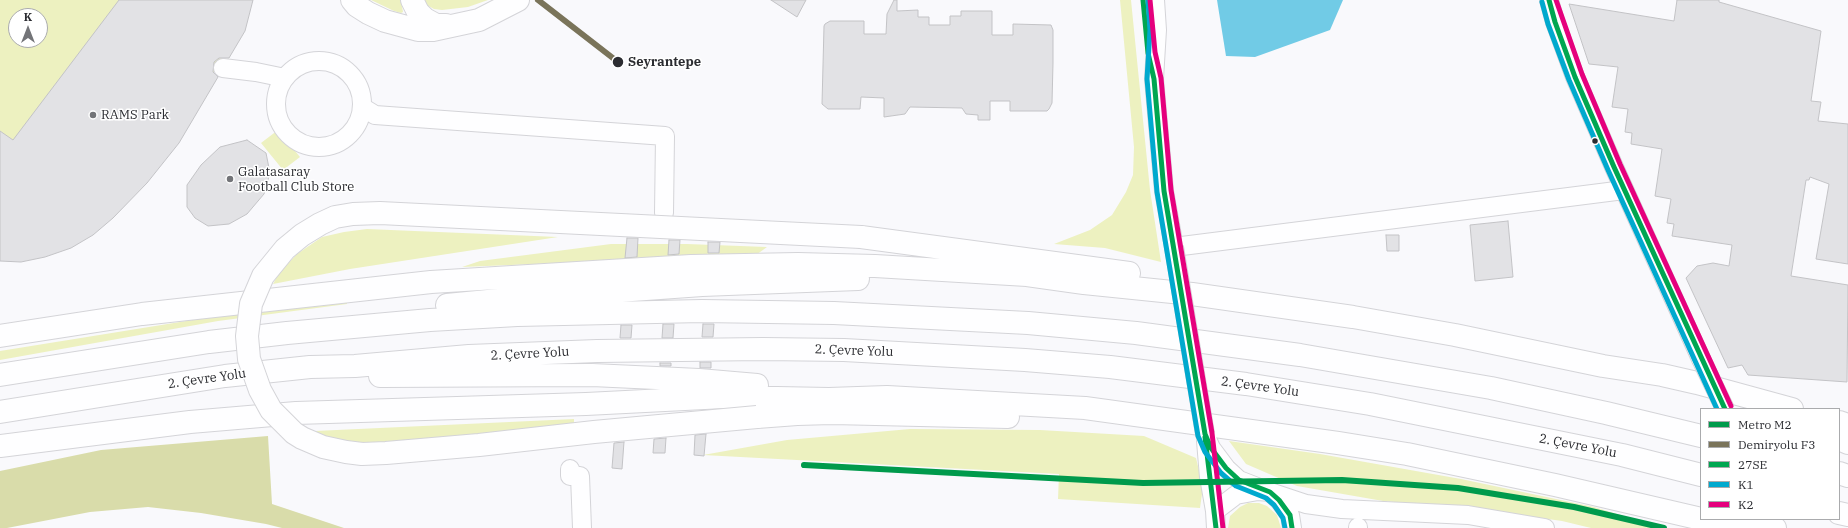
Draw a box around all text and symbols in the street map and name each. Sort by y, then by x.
north arrow [8,8,48,48]
text: K [24,10,32,24]
place label: Seyrantepe [628,54,701,70]
marker: Seyrantepe [611,55,625,69]
place label: RAMS Park [101,107,169,123]
marker: RAMS Park [88,110,98,120]
unlabelled marker [1590,136,1600,146]
place label: Galatasaray Football Club Store [238,164,354,195]
marker: Galatasaray Football Club Store [225,174,235,184]
street label: 2. Çevre Yolu [814,342,894,360]
street label: 2. Çevre Yolu [490,344,570,364]
street label: 2. Çevre Yolu [167,366,247,392]
street label: 2. Çevre Yolu [1220,374,1300,400]
legend [1700,408,1840,520]
text: Metro M2 [1738,417,1792,432]
street label: 2. Çevre Yolu [1538,431,1618,461]
text: Demiryolu F3 [1738,437,1815,452]
text: 27SE [1738,457,1767,472]
text: K1 [1738,477,1754,492]
text: K2 [1738,497,1754,512]

